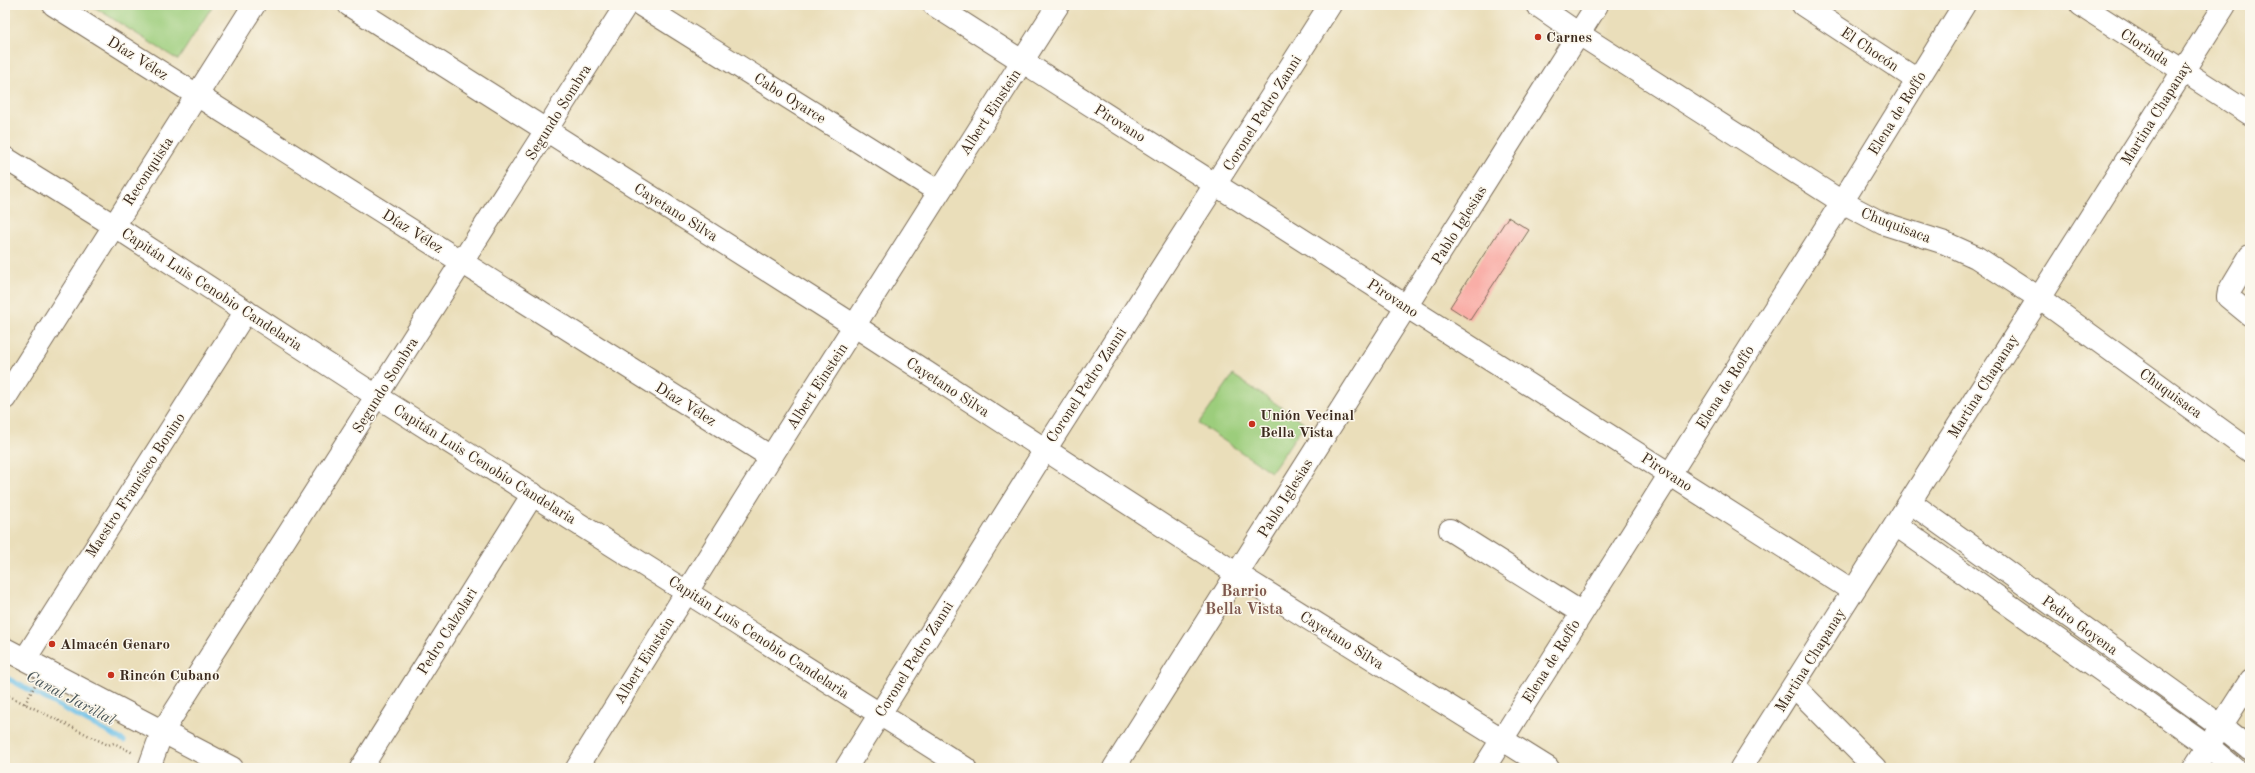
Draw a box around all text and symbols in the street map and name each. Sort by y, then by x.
street label: El Chocón [1837,25,1901,75]
street label: Clorinda [2117,27,2172,70]
place label: Carnes [1546,31,1592,46]
marker: Carnes [1533,32,1543,42]
street label: Díaz Vélez [104,35,170,84]
street label: Coronel Pedro Zanni [1221,53,1305,174]
street label: Martina Chapanay [2119,59,2195,168]
street label: Segundo Sombra [524,62,595,163]
street label: Albert Einstein [958,67,1025,158]
street label: Elena de Roffo [1867,69,1930,158]
street label: Cabo Oyarce [751,71,828,127]
street label: Pirovano [1091,103,1148,146]
street label: Reconquista [122,134,177,209]
street label: Cayetano Silva [631,181,720,245]
street label: Pablo Iglesias [1430,184,1490,268]
street label: Chuquisaca [1858,206,1933,247]
street label: Díaz Vélez [379,208,445,257]
street label: Capitán Luis Cenobio Candelaria [118,226,305,355]
street label: Pirovano [1364,277,1420,321]
street label: Coronel Pedro Zanni [1045,326,1130,446]
street label: Martina Chapanay [1946,332,2022,441]
street label: Segundo Sombra [351,335,422,436]
street label: Albert Einstein [785,341,852,432]
street label: Elena de Roffo [1695,343,1758,432]
street label: Cayetano Silva [903,356,992,421]
street label: Chuquisaca [2136,366,2205,422]
street label: Díaz Vélez [652,381,718,430]
street label: Capitán Luis Cenobio Candelaria [390,403,579,528]
place label: Unión Vecinal Bella Vista [1260,409,1354,441]
street label: Maestro Francisco Bonino [84,411,189,561]
marker: Unión Vecinal Bella Vista [1247,419,1257,429]
street label: Pirovano [1638,451,1694,495]
street label: Pablo Iglesias [1256,457,1316,541]
street label: Capitán Luis Cenobio Candelaria [665,574,852,703]
district label: Barrio Bella Vista [1205,584,1283,618]
street label: Pedro Calzolari [416,586,481,678]
street label: Pedro Goyena [2038,594,2120,659]
street label: Coronel Pedro Zanni [873,599,957,720]
street label: Martina Chapanay [1773,606,1849,715]
street label: Cayetano Silva [1297,609,1386,673]
street label: Albert Einstein [613,615,678,707]
street label: Elena de Roffo [1521,617,1584,706]
place label: Almacén Genaro [60,638,170,653]
marker: Almacén Genaro [47,639,57,649]
water label: Canal Jarillal [23,669,117,729]
place label: Rincón Cubano [119,669,219,684]
marker: Rincón Cubano [106,670,116,680]

